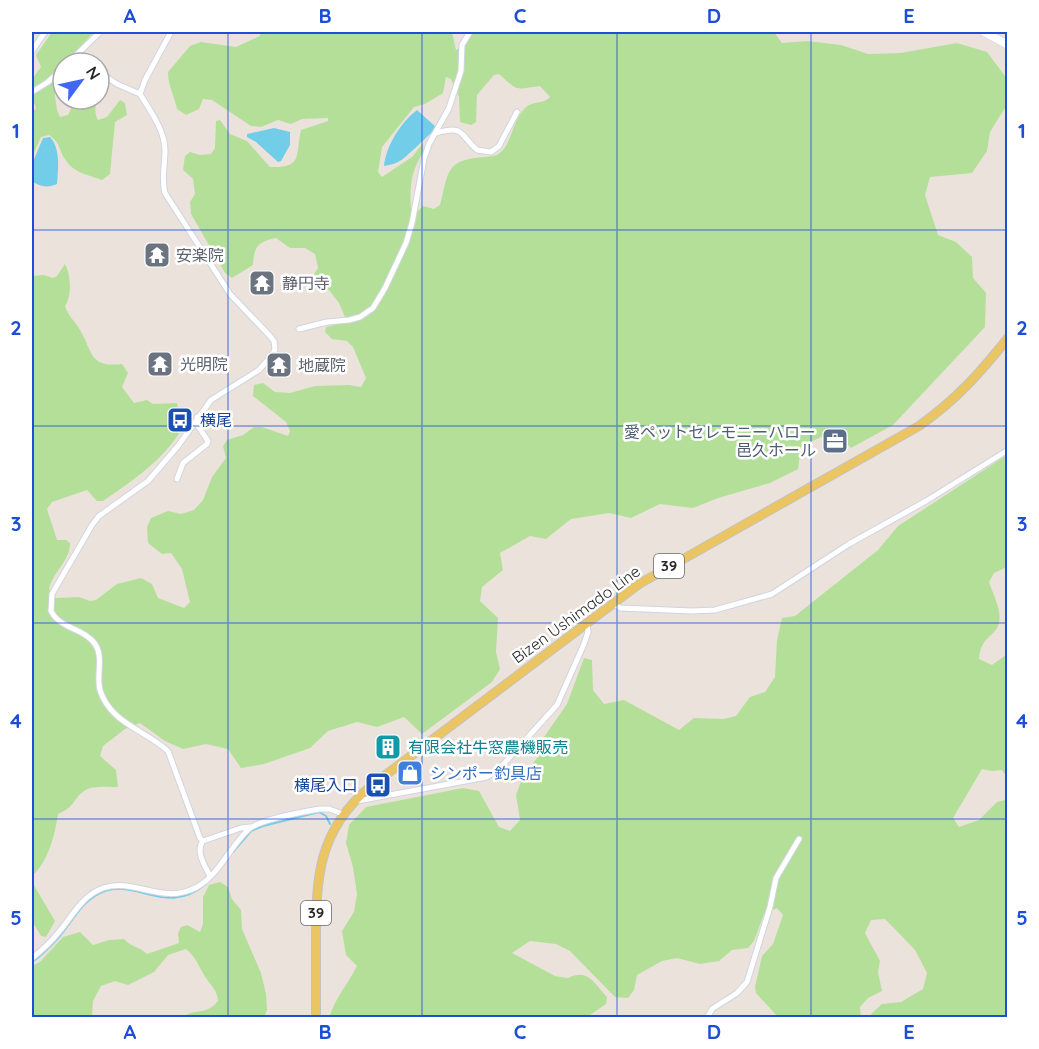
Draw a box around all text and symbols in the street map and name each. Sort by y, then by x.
text: A [124,3,137,28]
text: B [318,3,332,28]
text: C [514,3,527,28]
text: D [707,3,721,28]
text: E [903,3,915,28]
north arrow [51,51,111,111]
text: N [82,62,105,83]
text: 1 [12,118,20,143]
text: 1 [1018,118,1026,143]
temple icon: 安楽院 [142,240,172,270]
place label: 安楽院 [176,245,224,265]
temple icon: 静円寺 [247,268,277,298]
place label: 静円寺 [282,273,330,293]
text: 2 [10,315,22,340]
text: 2 [1016,315,1028,340]
temple icon: 光明院 [145,349,175,379]
temple icon: 地蔵院 [264,350,294,380]
place label: 光明院 [180,354,228,374]
place label: 地蔵院 [298,355,346,375]
bus stop icon: 横尾 [165,405,195,435]
place label: 横尾 [200,410,232,430]
place label: 愛ペットセレモニーハロー 邑久ホール [624,422,816,460]
office icon: 愛ペットセレモニーハロー 邑久ホール [820,426,850,456]
text: 3 [11,511,21,536]
text: 3 [1017,511,1027,536]
road number: 39 [654,554,684,578]
street label: Bizen Ushimado Line [508,561,644,667]
text: 4 [10,708,22,733]
text: 4 [1016,708,1028,733]
building icon: 有限会社牛窓農機販売 [373,732,403,762]
place label: 有限会社牛窓農機販売 [408,737,568,757]
shop icon: シンポー釣具店 [395,758,425,788]
place label: シンポー釣具店 [430,763,542,783]
bus stop icon: 横尾入口 [363,770,393,800]
place label: 横尾入口 [294,775,358,795]
road number: 39 [301,901,331,925]
text: 5 [10,905,22,930]
text: 5 [1016,905,1028,930]
text: A [124,1019,137,1044]
text: B [318,1019,332,1044]
text: C [514,1019,527,1044]
text: D [707,1019,721,1044]
text: E [903,1019,915,1044]

